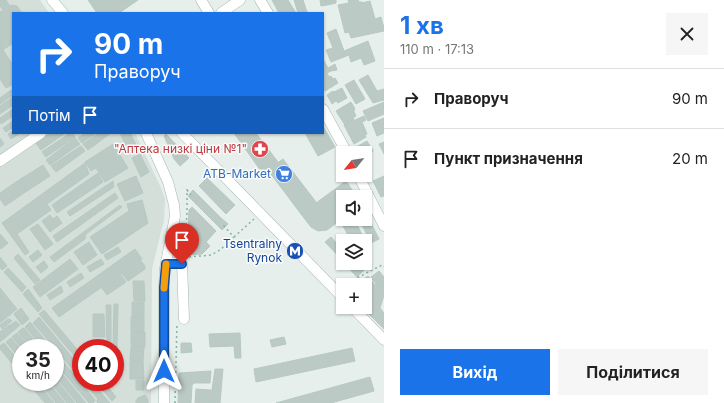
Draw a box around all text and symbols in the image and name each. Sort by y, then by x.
text: 1 хв [400,11,444,40]
button: close [666,13,708,55]
text: 90 m [94,27,163,61]
icon: right [28,28,80,80]
text: 110 m · 17:13 [400,41,474,57]
text: Праворуч [94,61,181,82]
icon: right [400,88,422,110]
text: Праворуч [434,89,508,108]
text: 90 m [672,89,708,108]
icon: arrive [79,104,101,126]
text: Потім [28,106,71,125]
pharmacy icon: "Аптека низкі ціни №1" [250,139,270,159]
place label: "Аптека низкі ціни №1" [114,141,247,156]
north arrow [336,146,372,182]
map controls [336,146,372,314]
icon: arrive [400,148,422,170]
text: Пункт призначення [434,149,583,168]
text: 20 m [672,149,708,168]
supermarket icon: ATB-Market [274,164,294,184]
place label: ATB-Market [203,166,271,181]
button: sound [336,190,372,226]
pin [165,223,199,264]
icon: arrive [171,229,193,251]
button: layers [336,234,372,270]
place label: Tsentralny Rynok [223,236,282,265]
metro station icon: Tsentralny Rynok [285,241,305,261]
button: + [336,278,372,314]
speed limit sign: 40 [72,339,124,391]
text: 35 [25,348,51,372]
button: Вихід [400,349,550,395]
button: Поділитися [558,349,708,395]
position arrow [143,350,185,392]
text: km/h [26,369,50,381]

